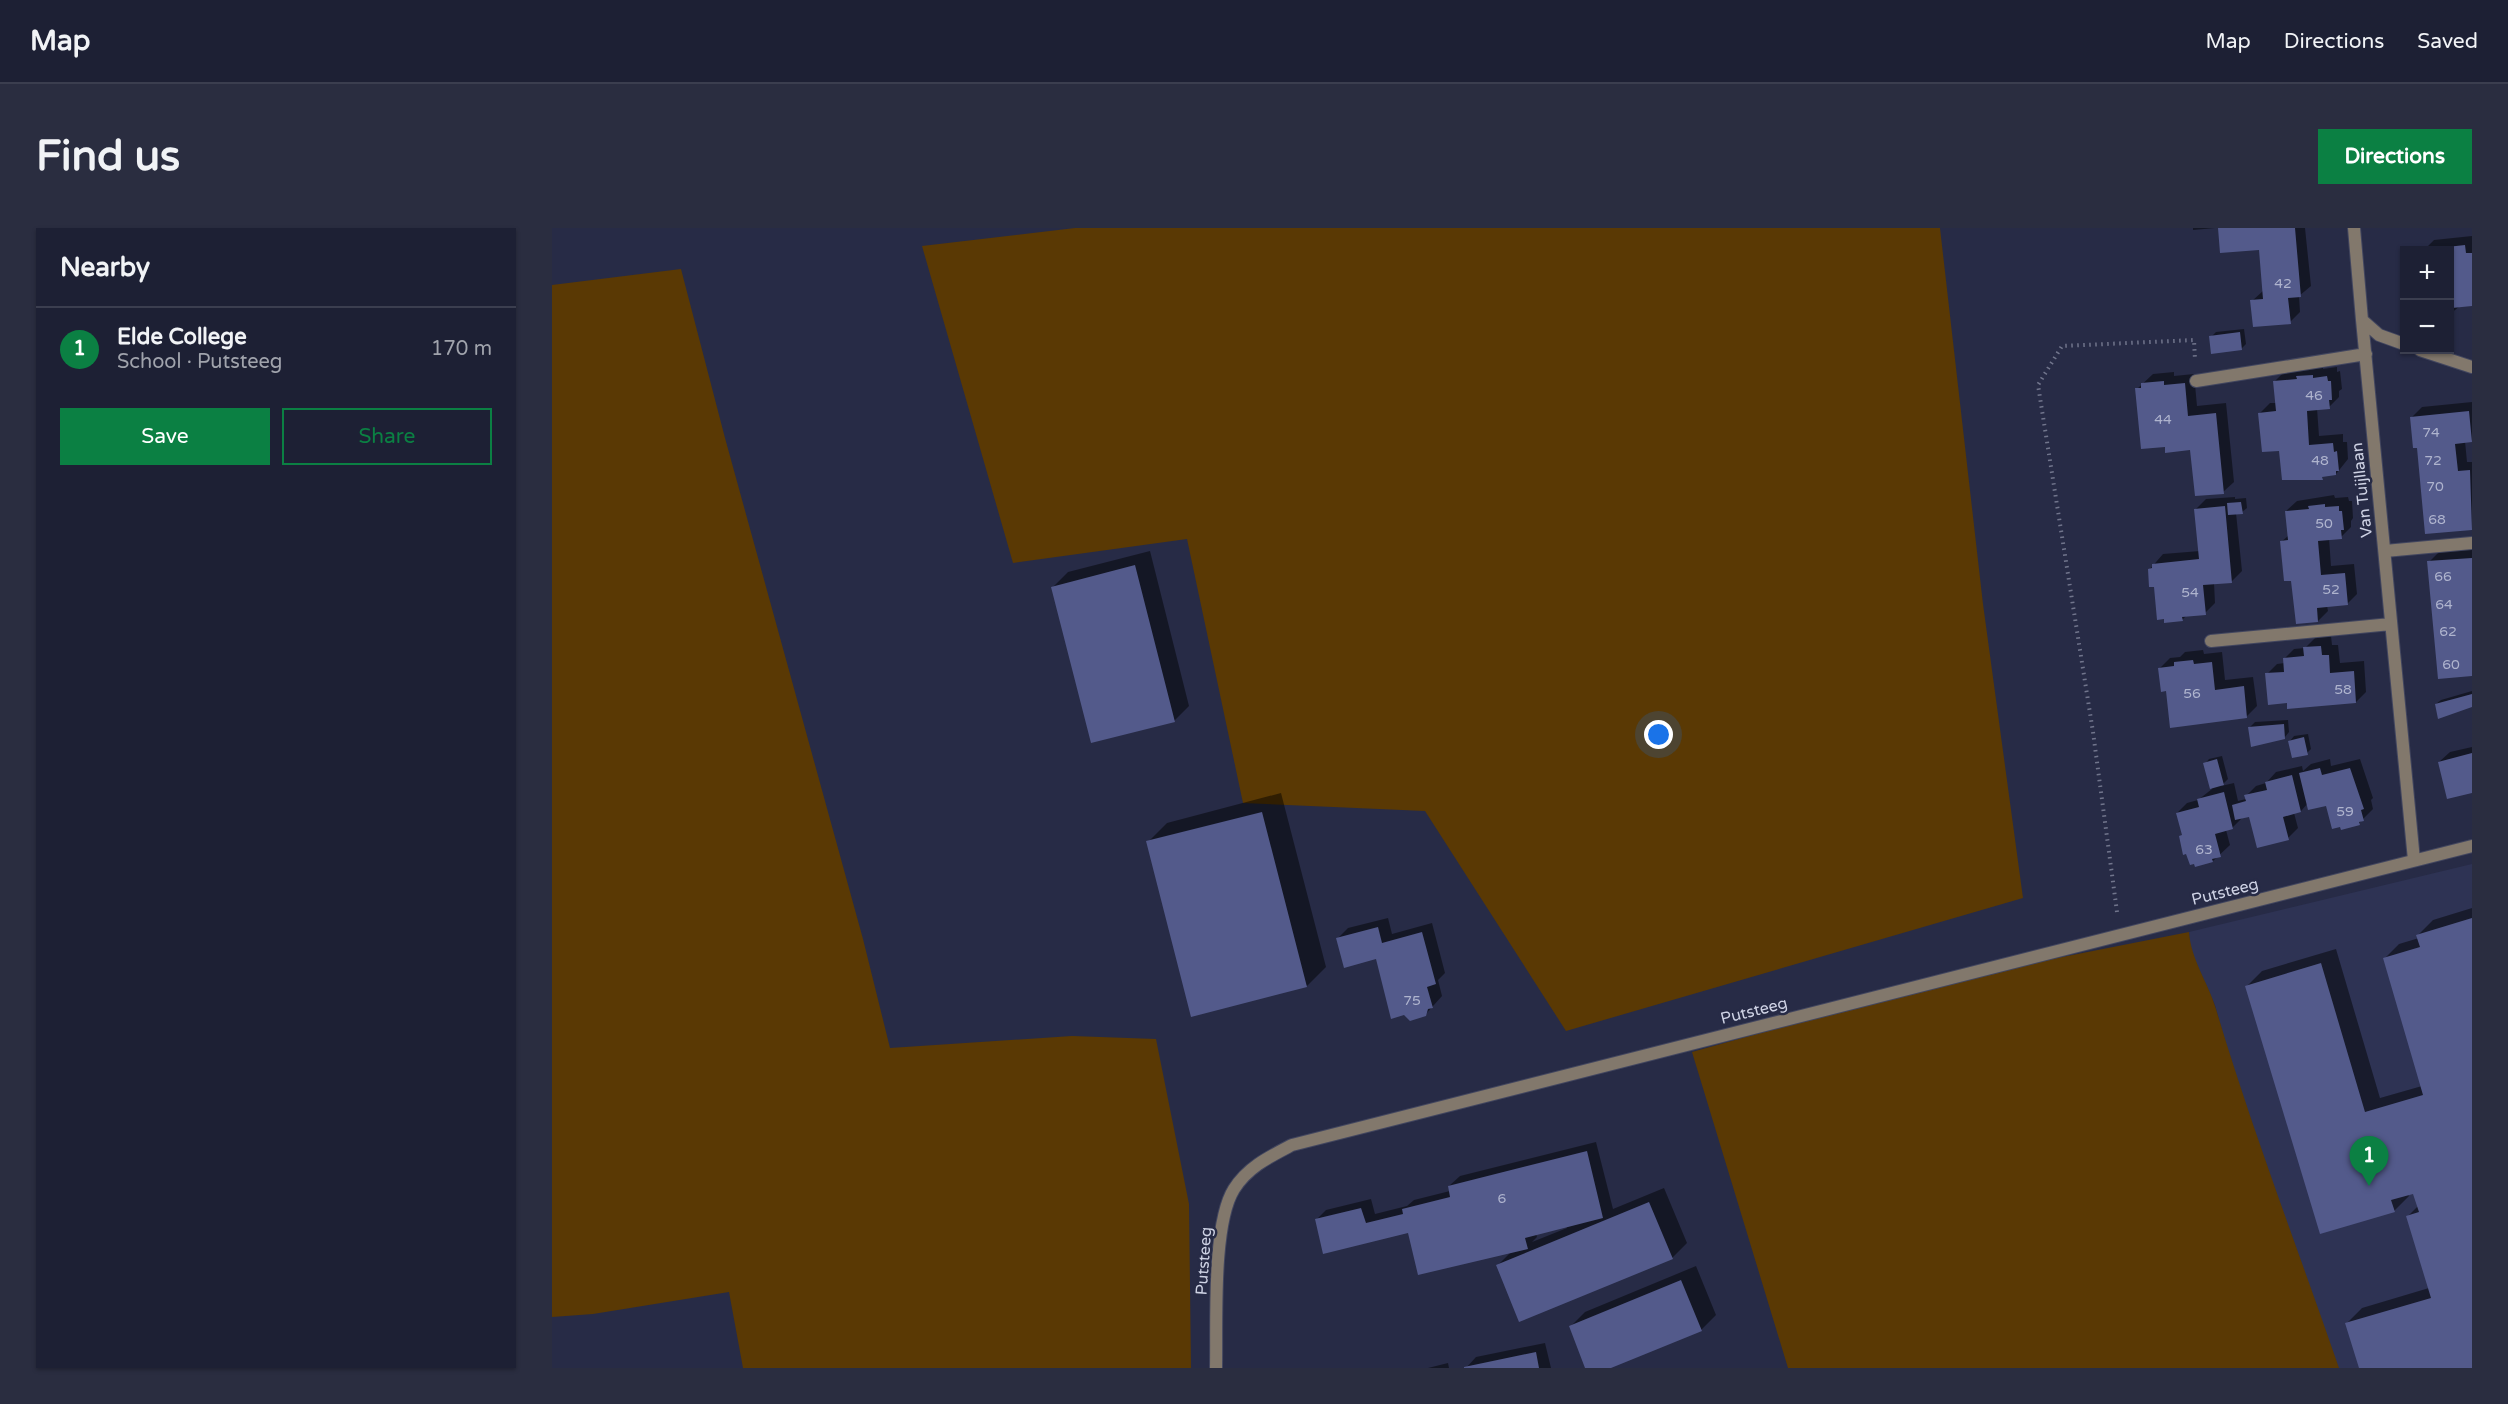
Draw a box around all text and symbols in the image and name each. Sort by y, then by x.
text: Map [30,24,90,58]
text: Map [2205,29,2251,54]
text: Directions [2284,29,2384,54]
text: Saved [2417,29,2478,54]
button: Directions [2318,129,2472,184]
text: Find us [36,131,180,182]
map controls [2400,246,2454,354]
button: + [2400,246,2454,300]
text: Nearby [60,252,150,283]
house number: 42 [2274,275,2292,292]
button: − [2400,300,2454,354]
text: Elde College [117,324,247,350]
text: 1 [73,337,86,361]
text: 170 m [431,337,492,361]
text: School · Putsteeg [117,350,282,374]
house number: 46 [2305,387,2323,404]
button: Save [60,408,270,465]
button: Share [282,408,492,465]
house number: 44 [2154,411,2172,428]
house number: 74 [2422,424,2440,441]
street label: Van Tuijllaan [2347,442,2377,538]
house number: 48 [2311,452,2329,469]
house number: 72 [2424,452,2442,469]
house number: 70 [2426,478,2444,495]
house number: 68 [2428,511,2446,528]
house number: 50 [2315,515,2333,532]
house number: 66 [2434,568,2452,585]
house number: 52 [2322,581,2340,598]
house number: 54 [2181,584,2199,601]
house number: 64 [2435,596,2453,613]
house number: 62 [2439,623,2457,640]
house number: 60 [2442,656,2460,673]
house number: 58 [2334,681,2352,698]
house number: 56 [2183,685,2201,702]
your location [1644,720,1673,749]
house number: 59 [2336,803,2354,820]
house number: 63 [2195,841,2213,858]
street label: Putsteeg [2189,874,2261,910]
house number: 75 [1403,992,1421,1009]
street label: Putsteeg [1718,993,1790,1029]
pin: 1 [2350,1136,2388,1186]
house number: 6 [1498,1190,1507,1207]
street label: Putsteeg [1192,1226,1216,1296]

